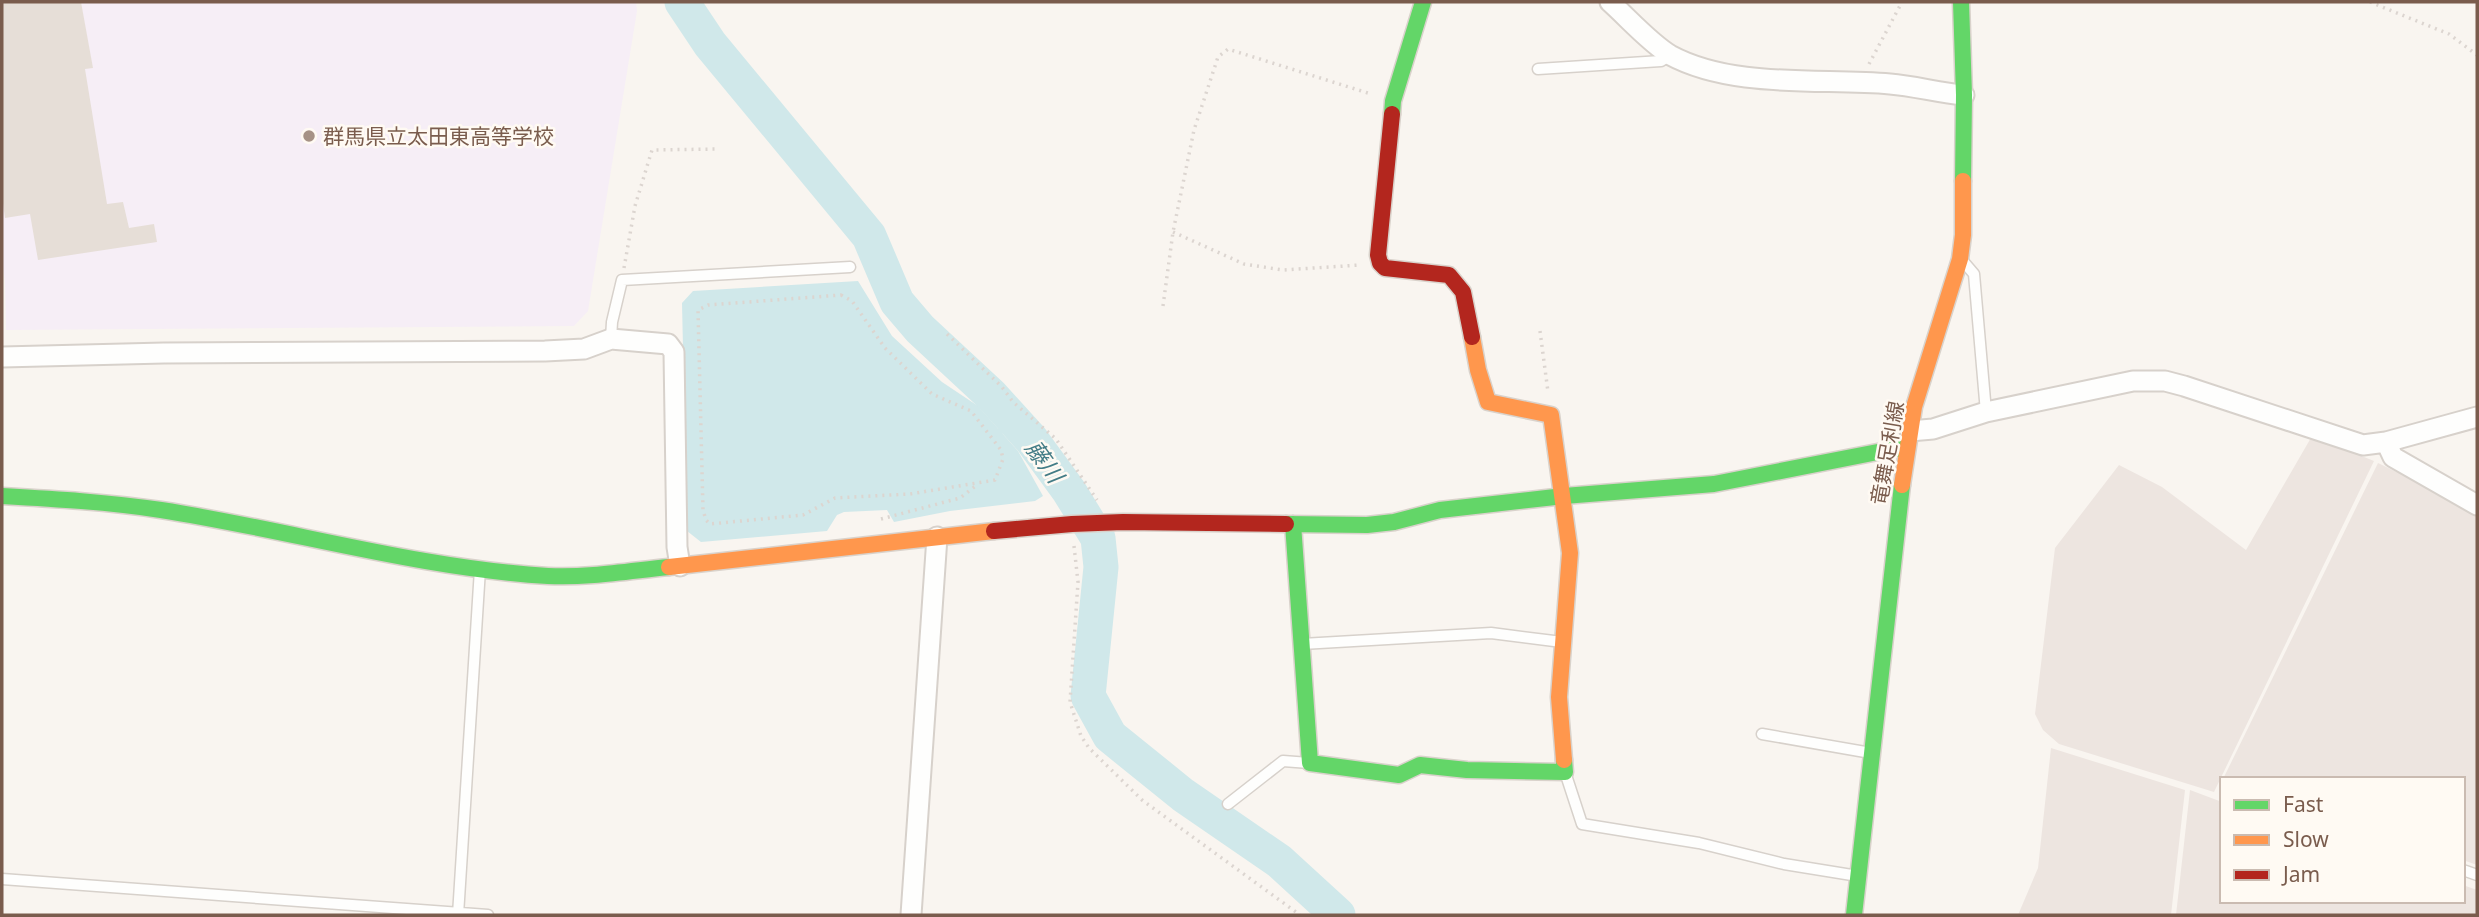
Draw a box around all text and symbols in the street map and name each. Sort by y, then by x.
place label: 群馬県立太田東高等学校 [323,122,554,150]
marker: 群馬県立太田東高等学校 [301,128,317,144]
street label: 竜舞足利線 [1864,399,1910,507]
water label: 藤川 [1019,433,1073,491]
legend [2220,777,2465,903]
text: Fast [2283,790,2324,818]
text: Slow [2283,825,2329,853]
text: Jam [2281,860,2320,888]

